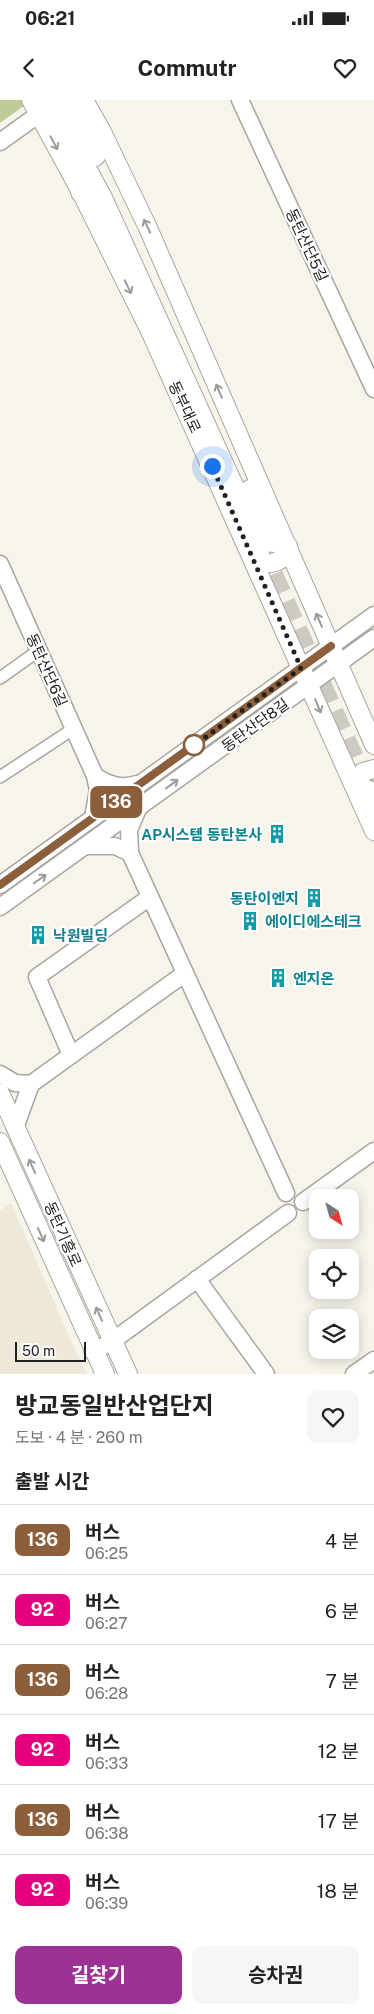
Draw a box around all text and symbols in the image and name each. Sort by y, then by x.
text: 06:21 [25,7,75,29]
icon: back [15,54,43,82]
icon: heart [331,54,359,82]
text: Commutr [137,55,237,81]
one-way arrow [50,135,59,150]
street label: 동탄산단5길 [283,206,331,284]
one-way arrow [142,219,151,234]
one-way arrow [123,280,133,295]
street label: 동부대로 [166,378,204,436]
one-way arrow [213,384,223,399]
your location [200,454,225,479]
one-way arrow [314,613,324,628]
street label: 동탄산단6길 [23,631,71,709]
street label: 동탄산단8길 [218,695,292,755]
one-way arrow [314,698,323,714]
unlabelled marker [183,734,205,756]
one-way arrow [165,779,179,789]
line badge: 136 [87,786,145,818]
text: 136 [100,791,132,812]
building icon: AP시스템 동탄본사 [266,823,288,845]
place label: AP시스템 동탄본사 [141,826,262,843]
one-way arrow [33,874,47,884]
building icon: 동탄이엔지 [303,887,325,909]
place label: 동탄이엔지 [230,890,299,907]
building icon: 에이디에스테크 [239,910,261,932]
place label: 에이디에스테크 [265,913,362,930]
building icon: 낙원빌딩 [27,924,49,946]
place label: 낙원빌딩 [53,927,108,944]
building icon: 엔지온 [267,967,289,989]
place label: 엔지온 [293,970,335,987]
one-way arrow [27,1159,37,1174]
north arrow [309,1189,359,1239]
map controls [309,1189,359,1359]
street label: 동탄기흥로 [41,1199,85,1269]
one-way arrow [37,1227,47,1242]
button: locate [309,1249,359,1299]
one-way arrow [93,1307,103,1322]
button: layers [309,1309,359,1359]
scale bar [15,1339,86,1362]
text: 50 m [22,1343,55,1359]
text: 방교동일반산업단지 [15,1391,214,1419]
button: heart [307,1391,359,1443]
text: 도보 · 4 분 · 260 m [15,1428,143,1447]
text: 출발 시간 [15,1470,89,1492]
text: 버스 [85,1521,120,1543]
text: 136 [27,1529,58,1550]
text: 4 분 [325,1530,359,1552]
text: 06:25 [85,1544,128,1563]
text: 버스 [85,1591,120,1613]
text: 92 [31,1599,54,1620]
text: 6 분 [325,1600,359,1622]
text: 06:27 [85,1614,128,1633]
text: 버스 [85,1661,120,1683]
text: 136 [27,1669,58,1690]
text: 7 분 [325,1670,359,1692]
text: 06:28 [85,1684,128,1703]
text: 버스 [85,1731,120,1753]
text: 92 [31,1739,54,1760]
text: 12 분 [318,1740,359,1762]
text: 06:33 [85,1754,128,1773]
text: 버스 [85,1801,120,1823]
text: 136 [27,1809,58,1830]
text: 17 분 [318,1810,359,1832]
text: 06:38 [85,1824,129,1843]
text: 버스 [85,1871,120,1893]
text: 92 [31,1879,54,1900]
text: 18 분 [317,1880,359,1902]
text: 06:39 [85,1894,128,1913]
button: 길찾기 [15,1946,182,2004]
button: 승차권 [192,1946,359,2004]

